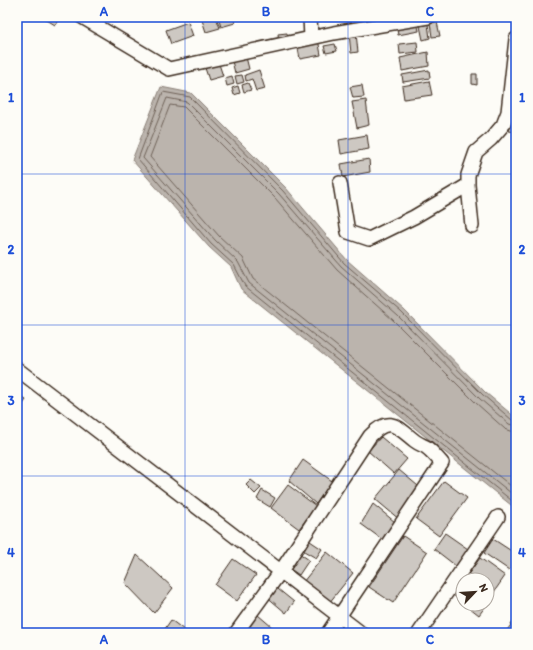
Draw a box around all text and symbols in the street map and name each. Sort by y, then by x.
text: A [99,4,109,19]
text: B [262,4,271,19]
text: C [426,4,435,19]
text: 1 [8,90,14,105]
text: 1 [519,90,525,105]
text: 2 [8,242,15,257]
text: 2 [519,242,526,257]
text: 3 [7,393,15,408]
text: 3 [518,393,526,408]
text: 4 [7,545,15,560]
text: 4 [518,545,526,560]
north arrow [455,572,495,612]
text: N [476,582,491,594]
text: A [99,632,109,647]
text: B [262,632,271,647]
text: C [426,632,435,647]

